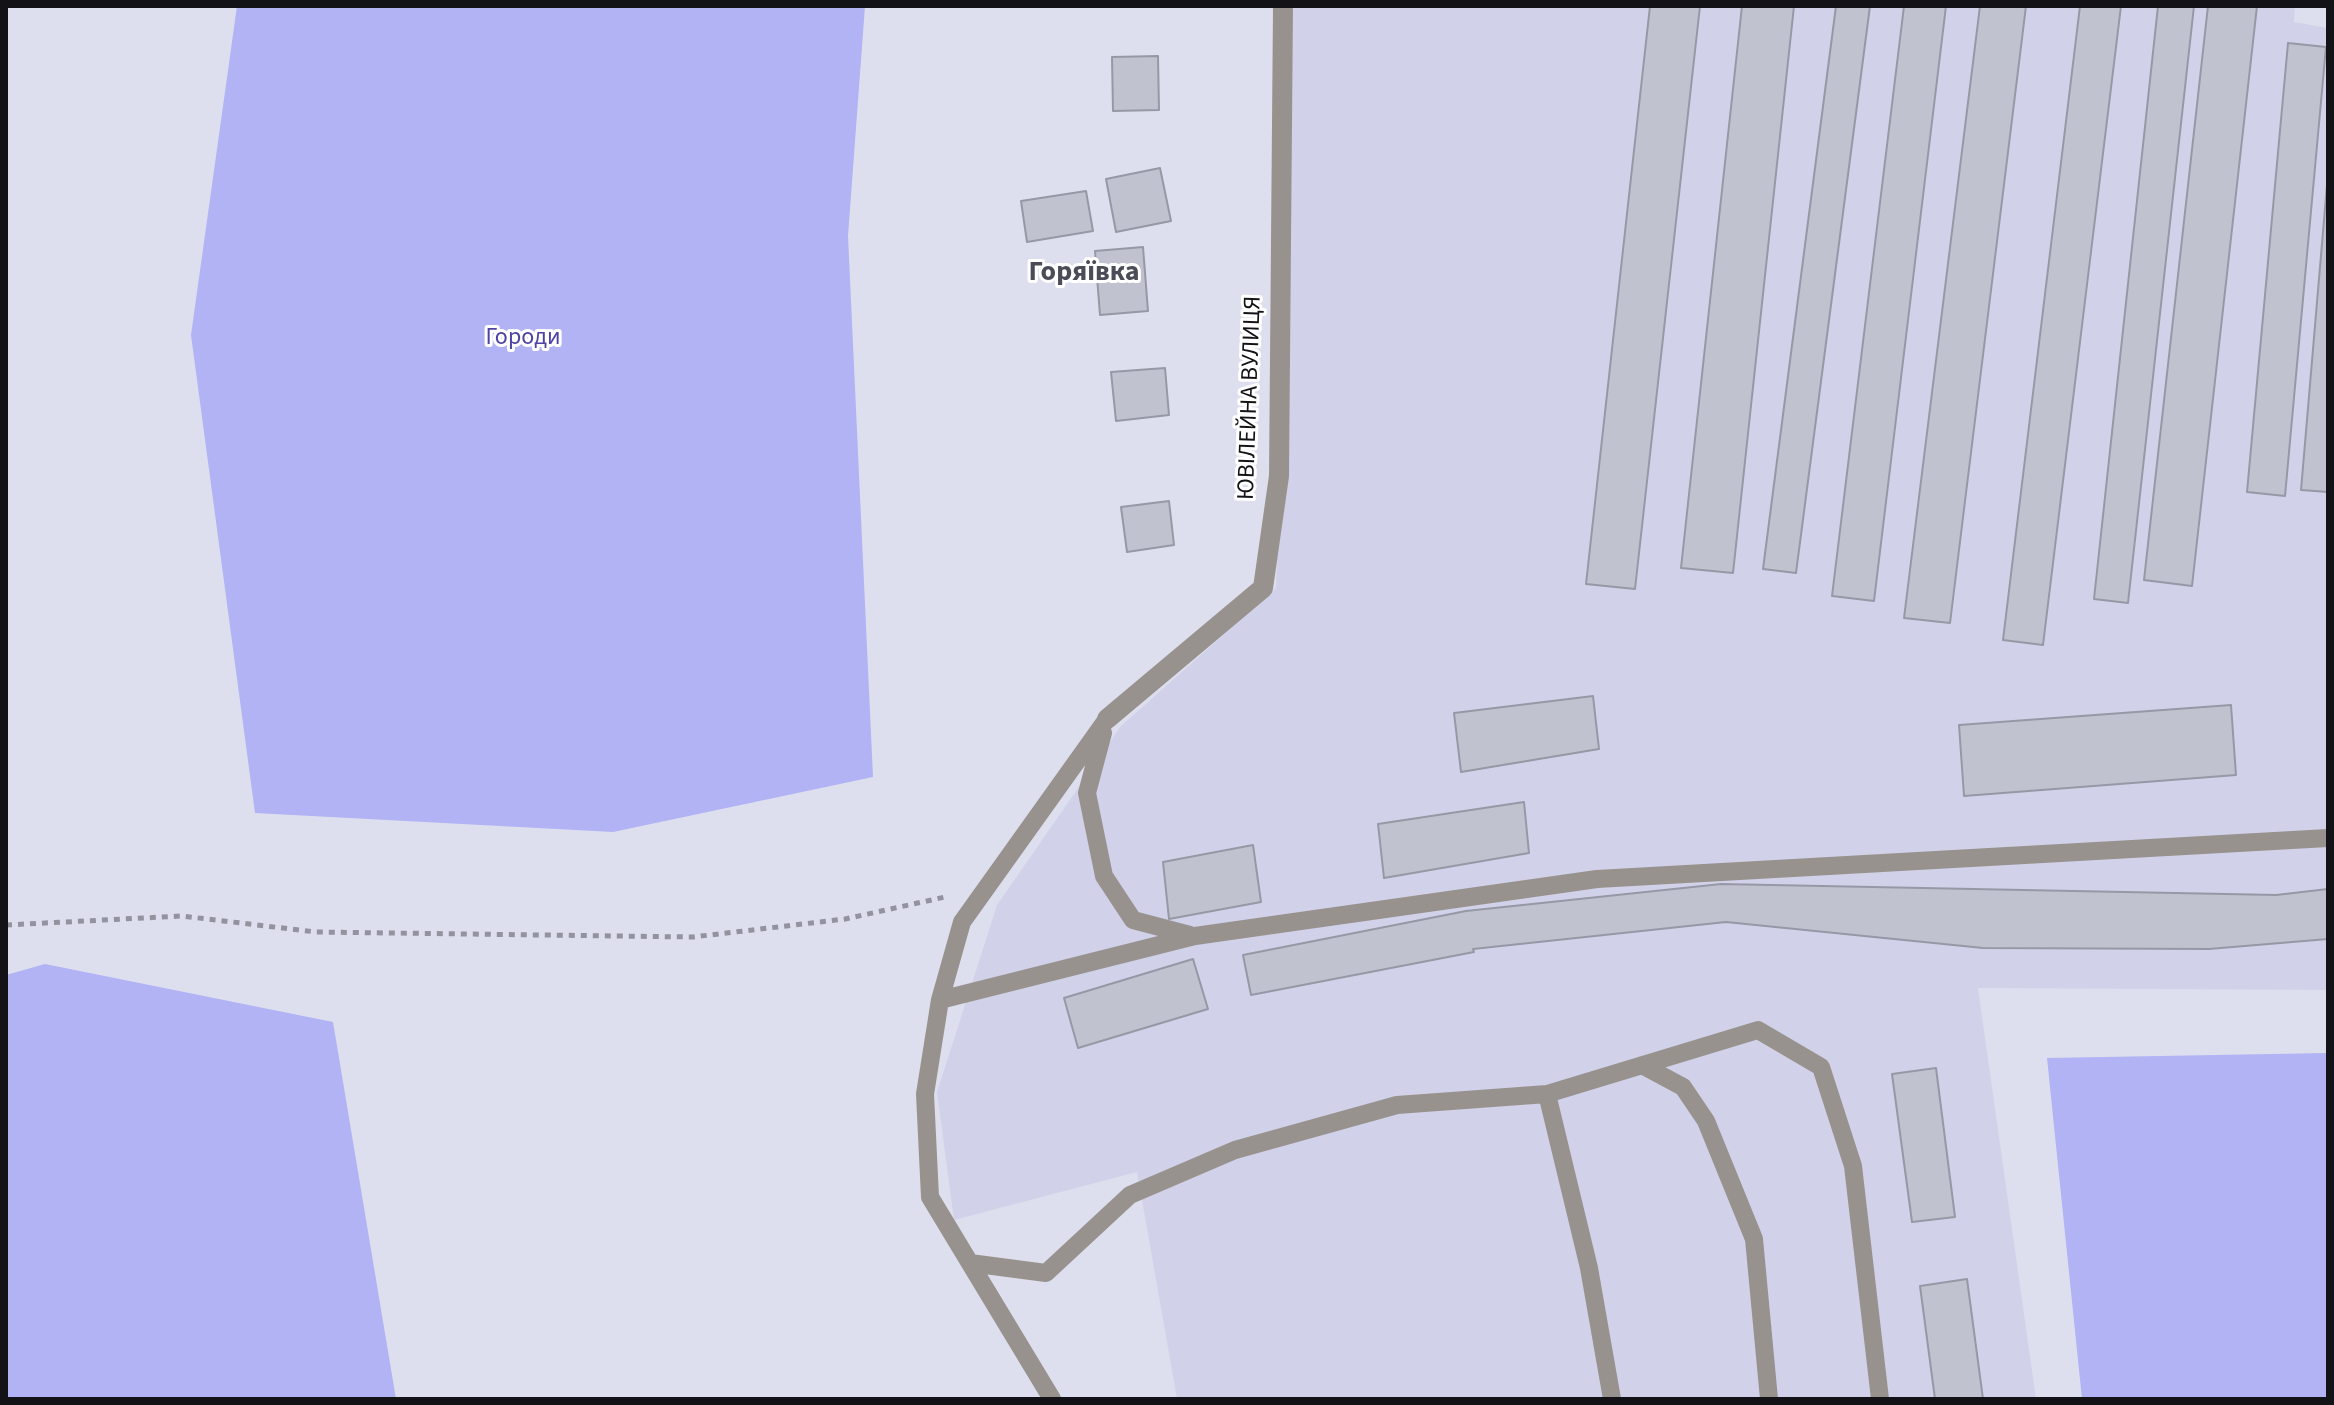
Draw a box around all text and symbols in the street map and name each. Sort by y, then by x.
district label: Горяївка [1028,257,1140,291]
street label: ЮВІЛЕЙНА ВУЛИЦЯ [1233,295,1269,501]
park label: Городи [485,325,561,353]

